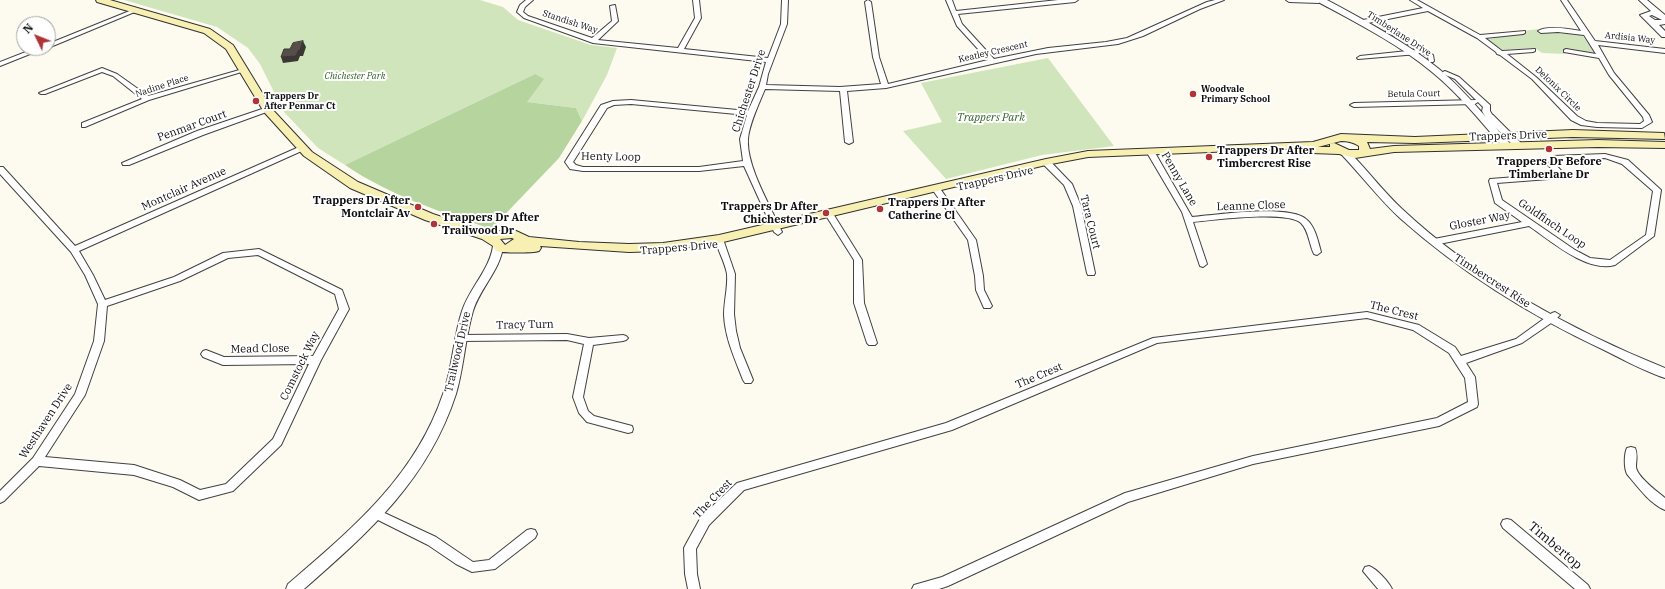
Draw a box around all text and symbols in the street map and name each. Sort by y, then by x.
street label: Standish Way [541,8,599,36]
street label: Timberlane Drive [1365,9,1433,59]
north arrow [16,16,56,56]
text: N [20,21,36,36]
street label: Ardisia Way [1604,30,1656,46]
street label: Keatley Crescent [957,39,1029,65]
street label: Chichester Drive [729,48,769,134]
street label: Delonix Circle [1533,64,1583,114]
park label: Chichester Park [325,71,385,81]
street label: Nadine Place [134,72,190,100]
place label: Woodvale Primary School [1201,84,1270,105]
street label: Betula Court [1387,88,1441,100]
marker: Woodvale Primary School [1188,89,1198,99]
place label: Trappers Dr After Penmar Ct [264,91,335,112]
marker: Trappers Dr After Penmar Ct [251,96,261,106]
street label: Penmar Court [156,107,228,145]
park label: Trappers Park [957,111,1025,125]
street label: Trappers Drive [1469,128,1547,144]
place label: Trappers Dr After Timbercrest Rise [1217,144,1314,170]
marker: Trappers Dr Before Timberlane Dr [1544,144,1554,154]
street label: Henty Loop [581,150,641,164]
street label: Penny Lane [1158,150,1200,208]
marker: Trappers Dr After Timbercrest Rise [1204,152,1214,162]
place label: Trappers Dr Before Timberlane Dr [1496,155,1602,181]
street label: Montclair Avenue [140,164,228,214]
street label: Trappers Drive [956,164,1034,194]
place label: Trappers Dr After Montclair Av [313,194,410,220]
street label: Tara Court [1077,194,1103,250]
place label: Trappers Dr After Catherine Cl [888,196,985,222]
street label: Goldfinch Loop [1516,196,1588,252]
street label: Leanne Close [1216,198,1286,214]
place label: Trappers Dr After Chichester Dr [721,200,818,226]
marker: Trappers Dr After Montclair Av [413,202,423,212]
marker: Trappers Dr After Catherine Cl [875,204,885,214]
marker: Trappers Dr After Chichester Dr [821,208,831,218]
street label: Gloster Way [1448,209,1512,233]
place label: Trappers Dr After Trailwood Dr [442,211,539,237]
marker: Trappers Dr After Trailwood Dr [429,219,439,229]
street label: Trappers Drive [640,238,718,258]
street label: Timbercrest Rise [1451,251,1533,311]
street label: The Crest [1368,299,1420,323]
street label: Trailwood Drive [442,310,474,394]
street label: Tracy Turn [496,318,554,332]
street label: Comstock Way [277,329,323,403]
street label: Mead Close [231,342,289,356]
street label: The Crest [1014,360,1064,392]
street label: Westhaven Drive [17,381,75,461]
street label: The Crest [691,477,735,521]
street label: Timbertop [1525,519,1585,573]

